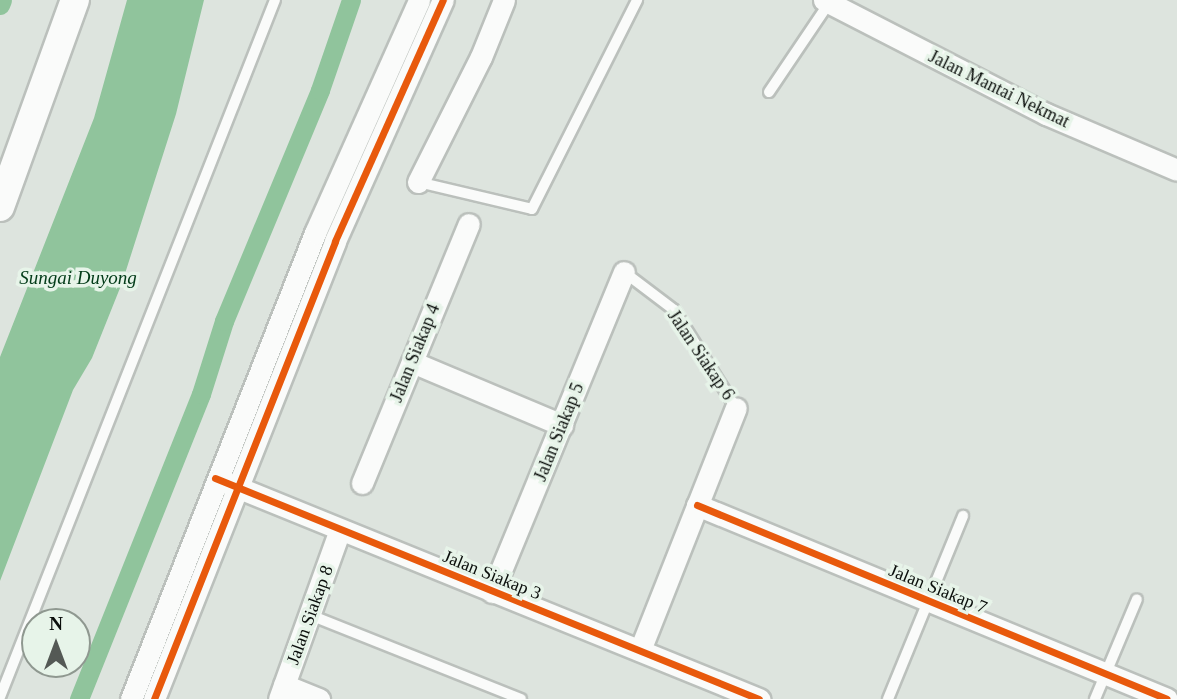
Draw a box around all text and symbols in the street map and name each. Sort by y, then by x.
street label: Jalan Mantai Nekmat [925,46,1073,132]
water label: Sungai Duyong [19,267,137,289]
street label: Jalan Siakap 4 [386,301,444,405]
street label: Jalan Siakap 6 [663,306,739,404]
street label: Jalan Siakap 5 [530,380,588,484]
street label: Jalan Siakap 3 [440,546,544,604]
street label: Jalan Siakap 7 [886,560,990,618]
street label: Jalan Siakap 8 [282,562,338,668]
north arrow [21,608,91,678]
text: N [49,613,63,634]

